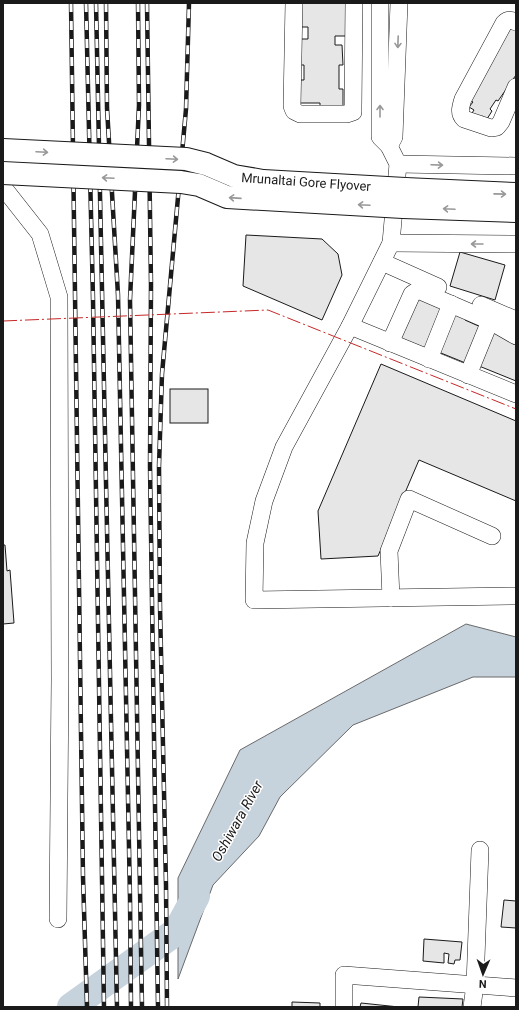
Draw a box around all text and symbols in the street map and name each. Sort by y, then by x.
one-way arrow [394,35,401,48]
one-way arrow [376,105,384,118]
one-way arrow [35,148,48,156]
one-way arrow [165,155,178,162]
one-way arrow [430,161,443,169]
street label: Mrunaltai Gore Flyover [241,170,372,194]
one-way arrow [102,175,115,182]
one-way arrow [493,190,506,198]
one-way arrow [229,194,242,201]
one-way arrow [358,201,371,208]
one-way arrow [443,205,456,212]
one-way arrow [471,240,484,248]
water label: Oshiwara River [208,777,266,864]
north arrow [463,954,503,994]
text: N [478,977,487,990]

